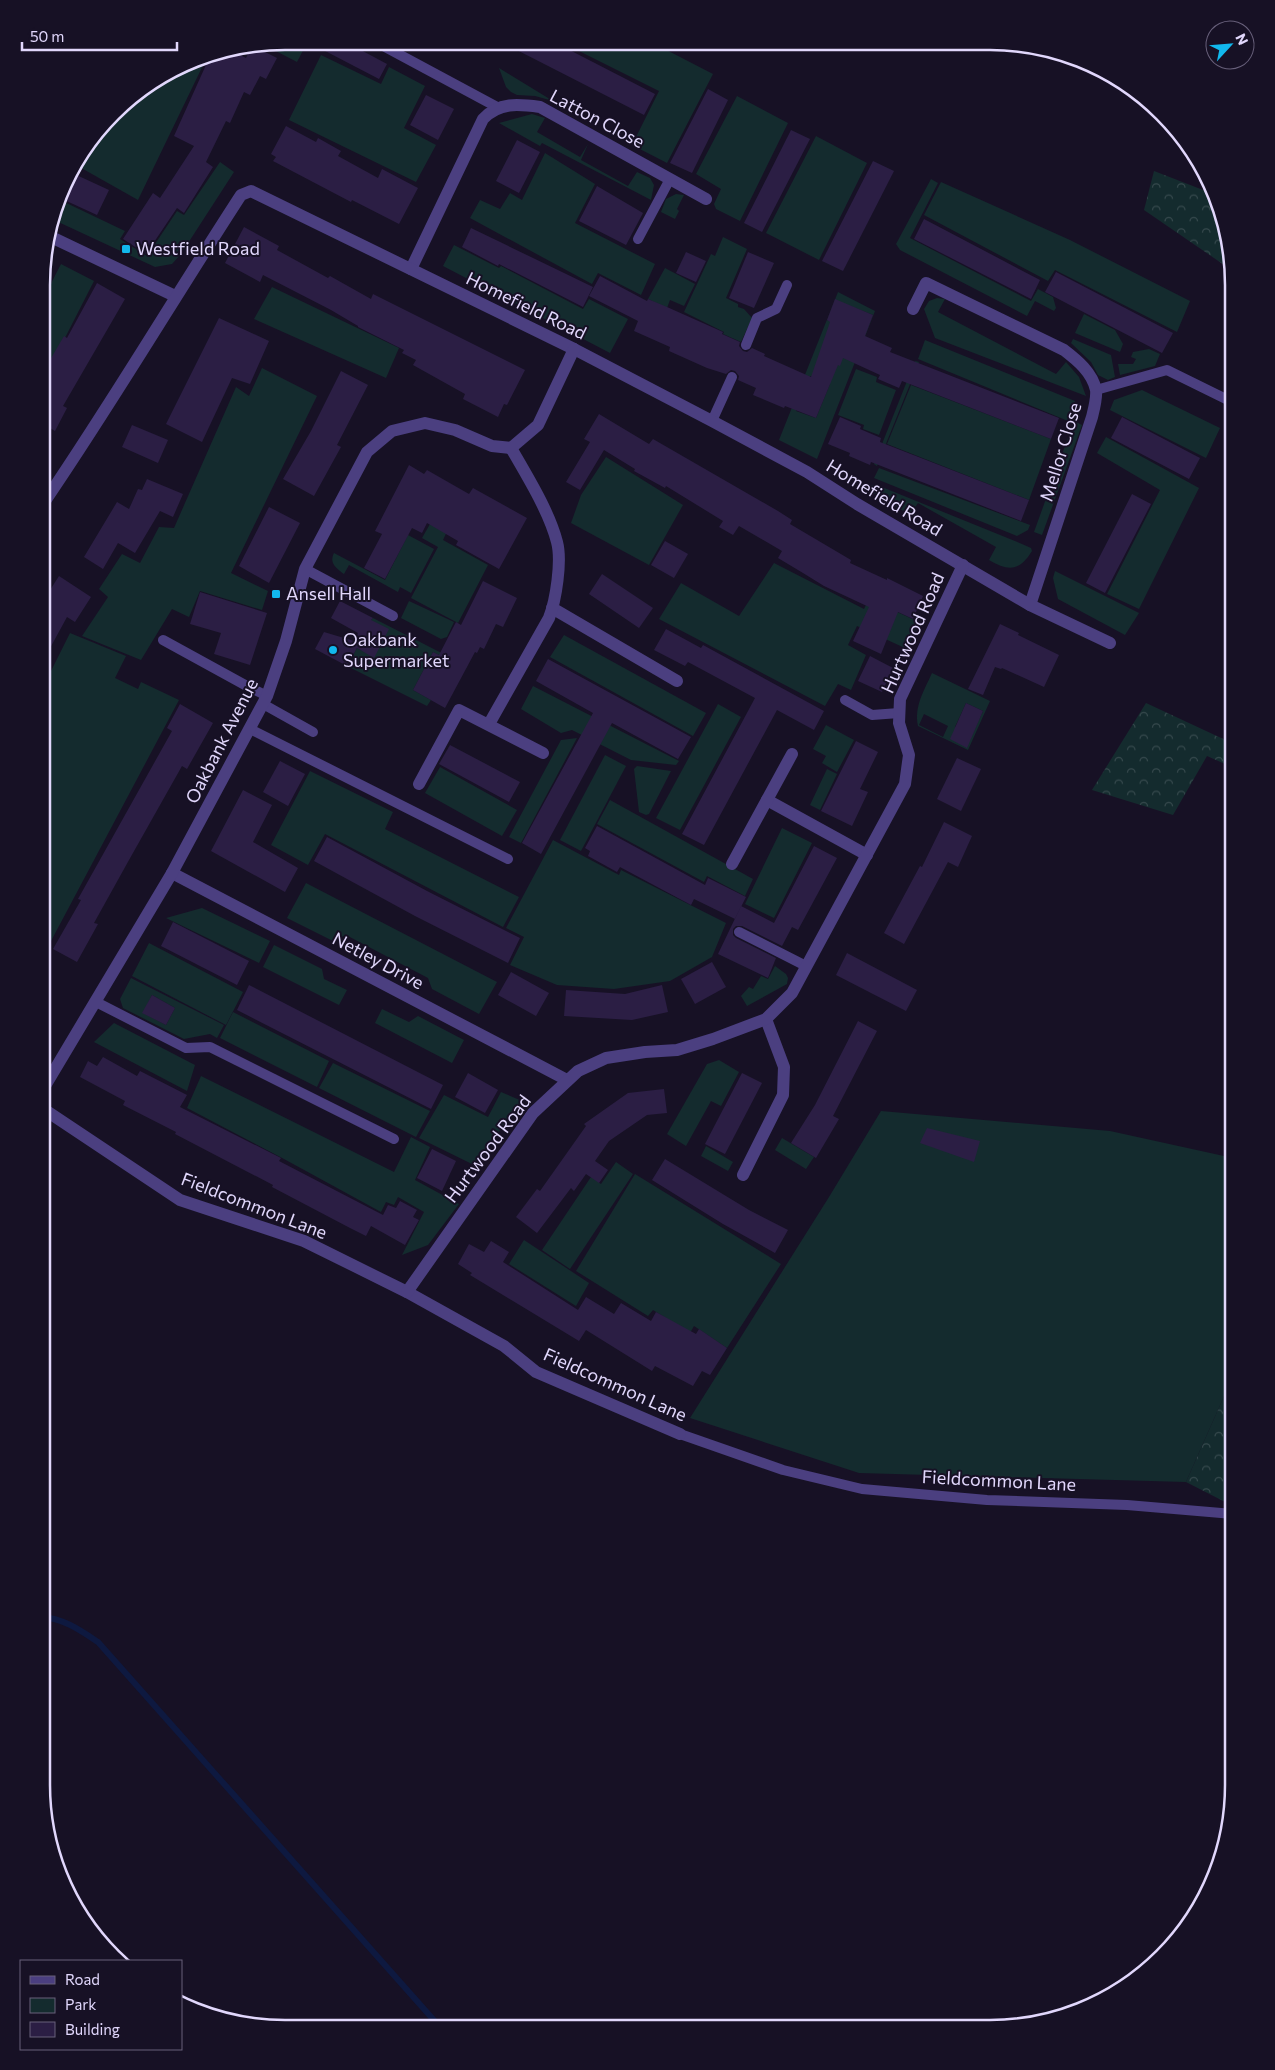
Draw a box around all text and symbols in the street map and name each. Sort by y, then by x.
scale bar [22,20,178,52]
north arrow [1205,20,1255,70]
text: 50 m [30,27,64,45]
text: N [1232,31,1252,48]
street label: Latton Close [546,84,649,152]
place label: Westfield Road [136,237,260,259]
marker: Westfield Road [120,243,132,255]
street label: Homefield Road [463,267,590,344]
street label: Mellor Close [1035,400,1086,504]
street label: Homefield Road [823,454,946,540]
street label: Hurtwood Road [876,569,948,696]
place label: Ansell Hall [286,582,371,604]
marker: Ansell Hall [270,588,282,600]
place label: Oakbank Supermarket [343,628,449,671]
marker: Oakbank Supermarket [327,644,339,656]
street label: Oakbank Avenue [180,674,262,807]
street label: Netley Drive [329,927,428,993]
street label: Hurtwood Road [439,1090,535,1207]
street label: Fieldcommon Lane [178,1167,330,1243]
street label: Fieldcommon Lane [540,1343,690,1426]
street label: Fieldcommon Lane [921,1465,1077,1495]
legend [20,1960,182,2050]
text: Road [65,1970,100,1988]
text: Park [65,1995,96,2013]
text: Building [65,2020,120,2038]

